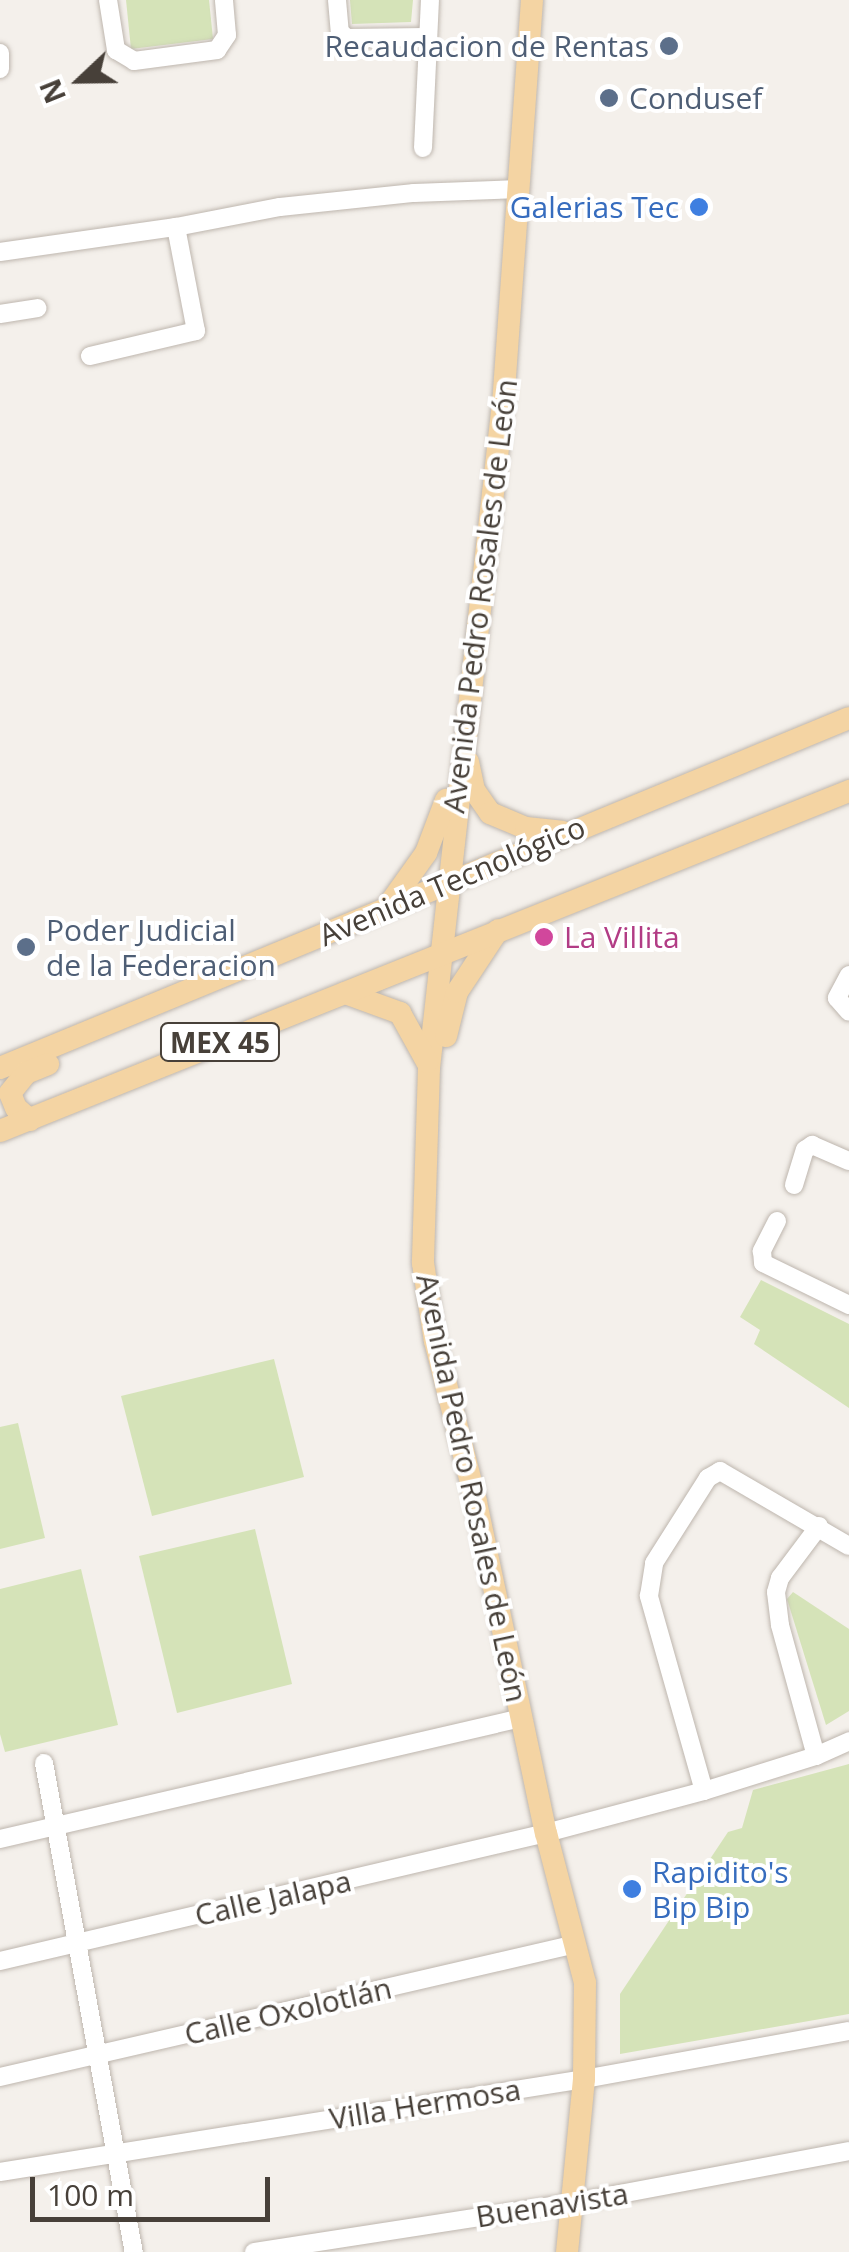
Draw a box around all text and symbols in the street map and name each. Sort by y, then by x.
place label: Recaudacion de Rentas [325,28,649,64]
north arrow [30,30,130,130]
marker: Recaudacion de Rentas [658,35,680,57]
text: N [30,74,74,109]
place label: Condusef [629,80,762,116]
marker: Condusef [598,87,620,109]
place label: Galerias Tec [510,189,679,225]
marker: Galerias Tec [688,196,710,218]
street label: Avenida Pedro Rosales de León [436,377,524,815]
street label: Avenida Tecnológico [313,809,591,953]
place label: Poder Judicial de la Federacion [46,912,276,982]
place label: La Villita [564,919,680,955]
marker: La Villita [533,926,555,948]
marker: Poder Judicial de la Federacion [15,936,37,958]
road number: MEX 45 [158,1019,282,1065]
street label: Avenida Pedro Rosales de León [409,1271,535,1705]
place label: Rapidito's Bip Bip [652,1854,789,1924]
street label: Calle Jalapa [191,1863,355,1933]
marker: Rapidito's Bip Bip [621,1878,643,1900]
street label: Calle Oxolotlán [181,1970,395,2052]
street label: Villa Hermosa [327,2071,523,2137]
scale bar [35,2157,275,2219]
text: 100 m [47,2174,134,2215]
street label: Buenavista [473,2175,631,2235]

